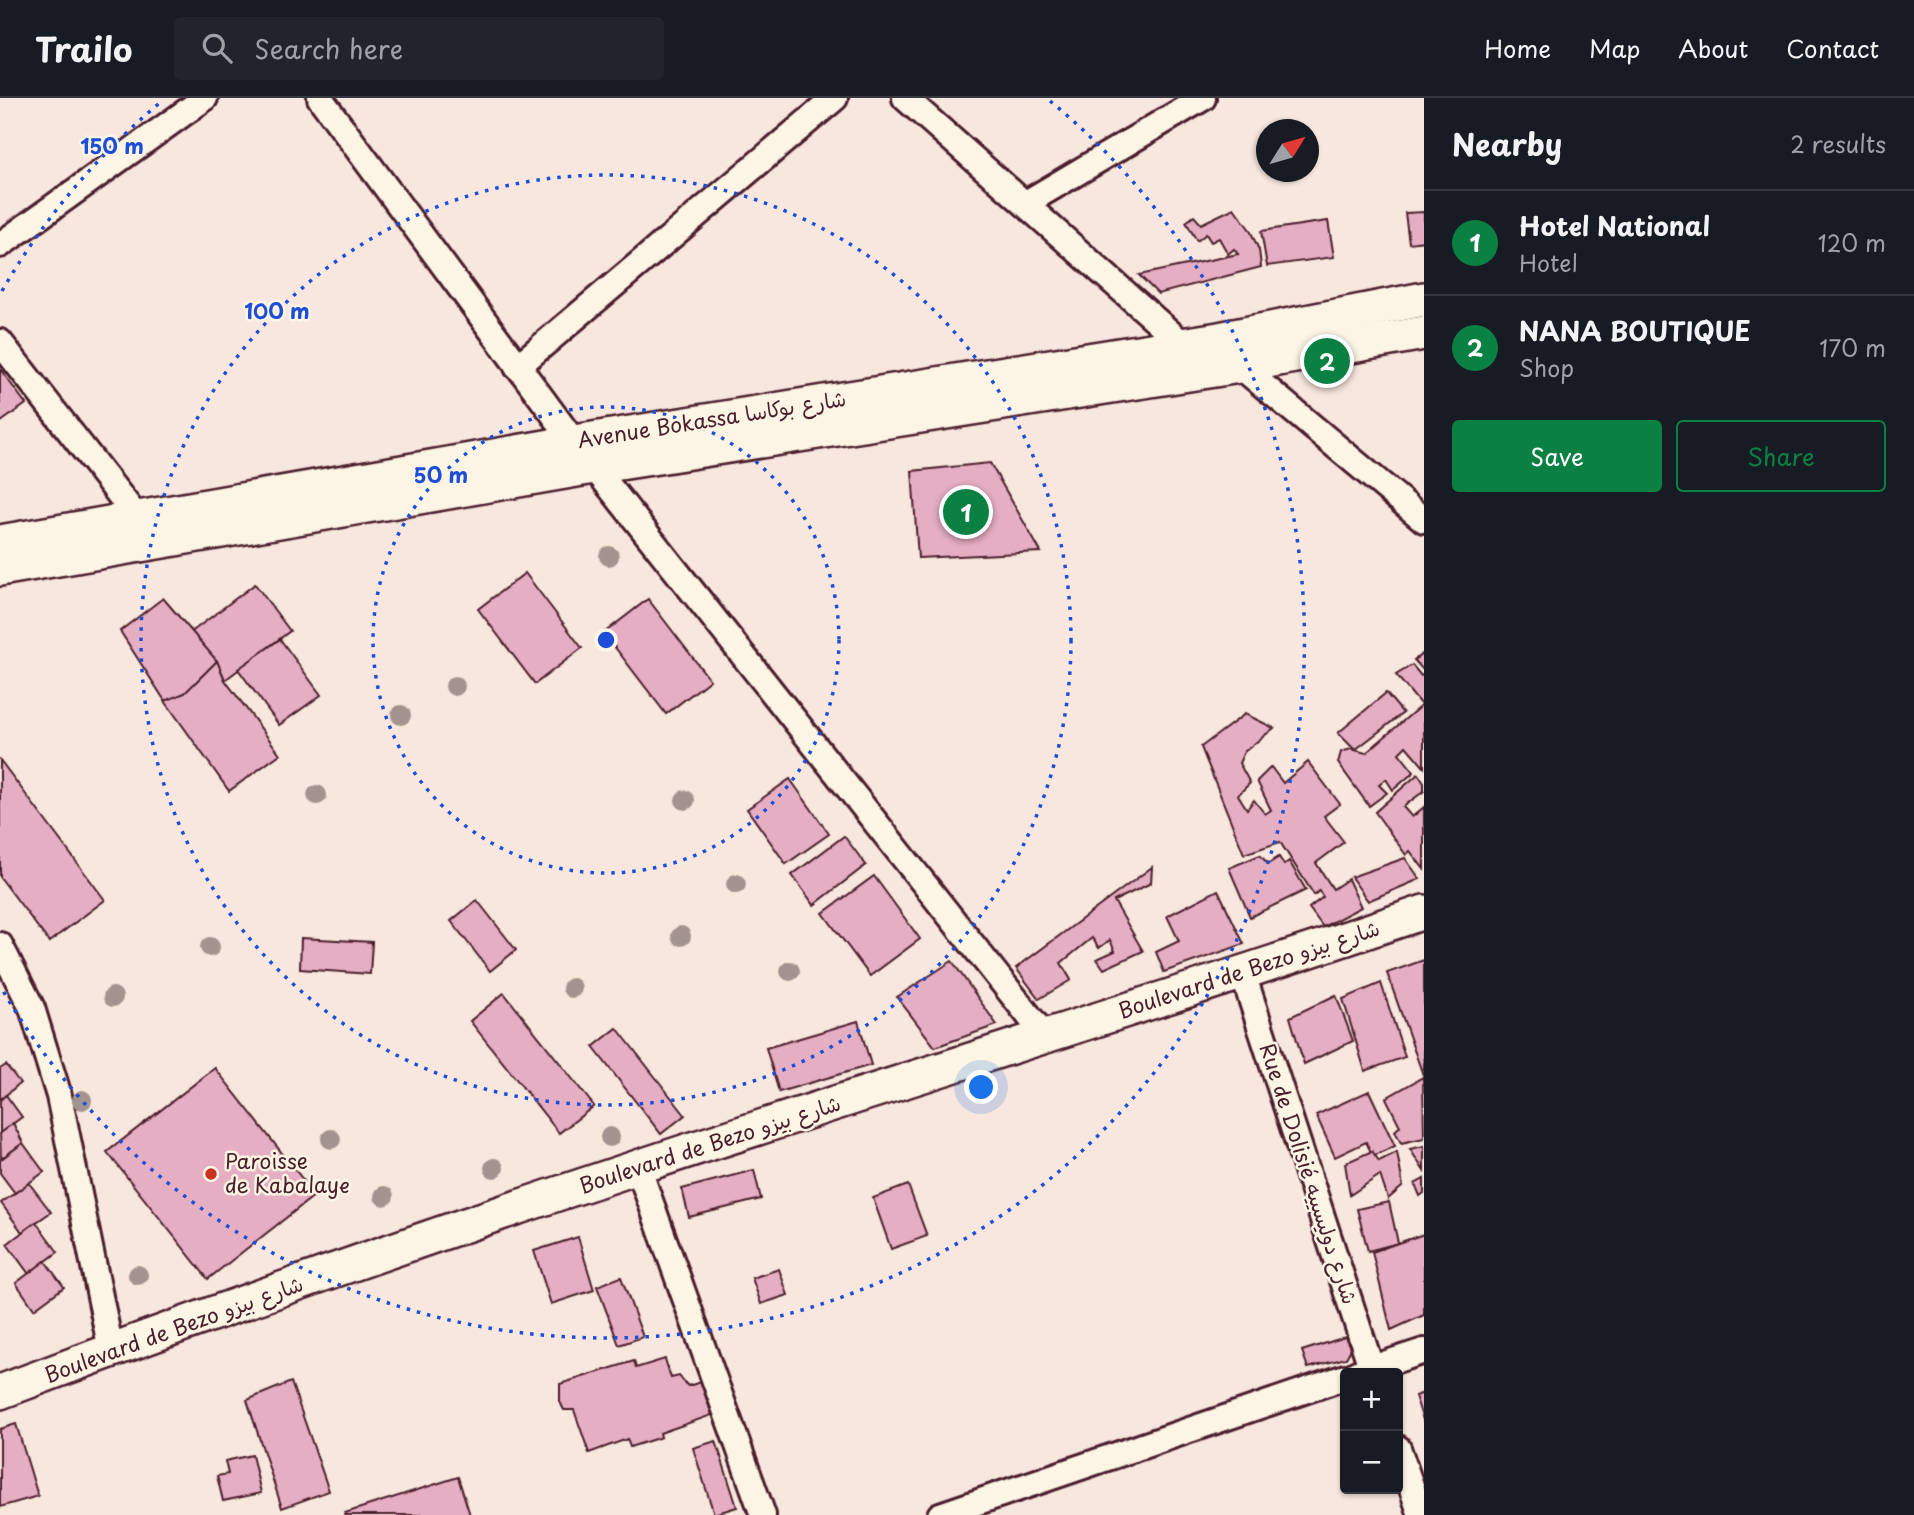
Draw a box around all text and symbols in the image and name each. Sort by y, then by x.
search box [174,17,664,80]
text: Trailo [35,23,132,73]
icon: search [198,29,236,67]
text: Search here [254,29,403,68]
text: Home [1484,30,1551,66]
text: Map [1589,30,1640,66]
text: About [1678,30,1748,66]
text: Contact [1786,30,1879,66]
north arrow [1256,119,1319,182]
text: Nearby [1452,121,1562,166]
text: 2 results [1790,126,1886,161]
text: 150 m [80,129,144,161]
text: Hotel National [1519,206,1710,245]
text: 1 [1470,225,1481,260]
text: 120 m [1818,225,1886,260]
text: Hotel [1519,245,1578,280]
text: 100 m [244,294,310,326]
text: NANA BOUTIQUE [1519,311,1751,350]
text: 2 [1467,330,1483,365]
text: 170 m [1819,330,1886,365]
pin: 2 [1304,335,1350,387]
text: Shop [1519,350,1574,385]
street label: Avenue Bokassa شارع بوكاسا [575,381,848,456]
button: Save [1452,420,1662,492]
button: Share [1676,420,1886,492]
text: 50 m [414,458,468,490]
pin: 1 [943,486,989,538]
centre of rings [594,628,618,652]
street label: Boulevard de Bezo شارع بيزو [1113,911,1384,1027]
street label: Rue de Dolisié شارع دوليسييه [1252,1039,1367,1308]
your location [964,1070,998,1104]
street label: Boulevard de Bezo شارع بيزو [574,1086,845,1202]
place label: Paroisse de Kabalaye [225,1144,350,1200]
marker: Paroisse de Kabalaye [203,1166,219,1182]
street label: Boulevard de Bezo شارع بيزو [39,1266,308,1391]
map controls [1340,1368,1403,1494]
button: + [1340,1368,1403,1431]
button: − [1340,1431,1403,1494]

